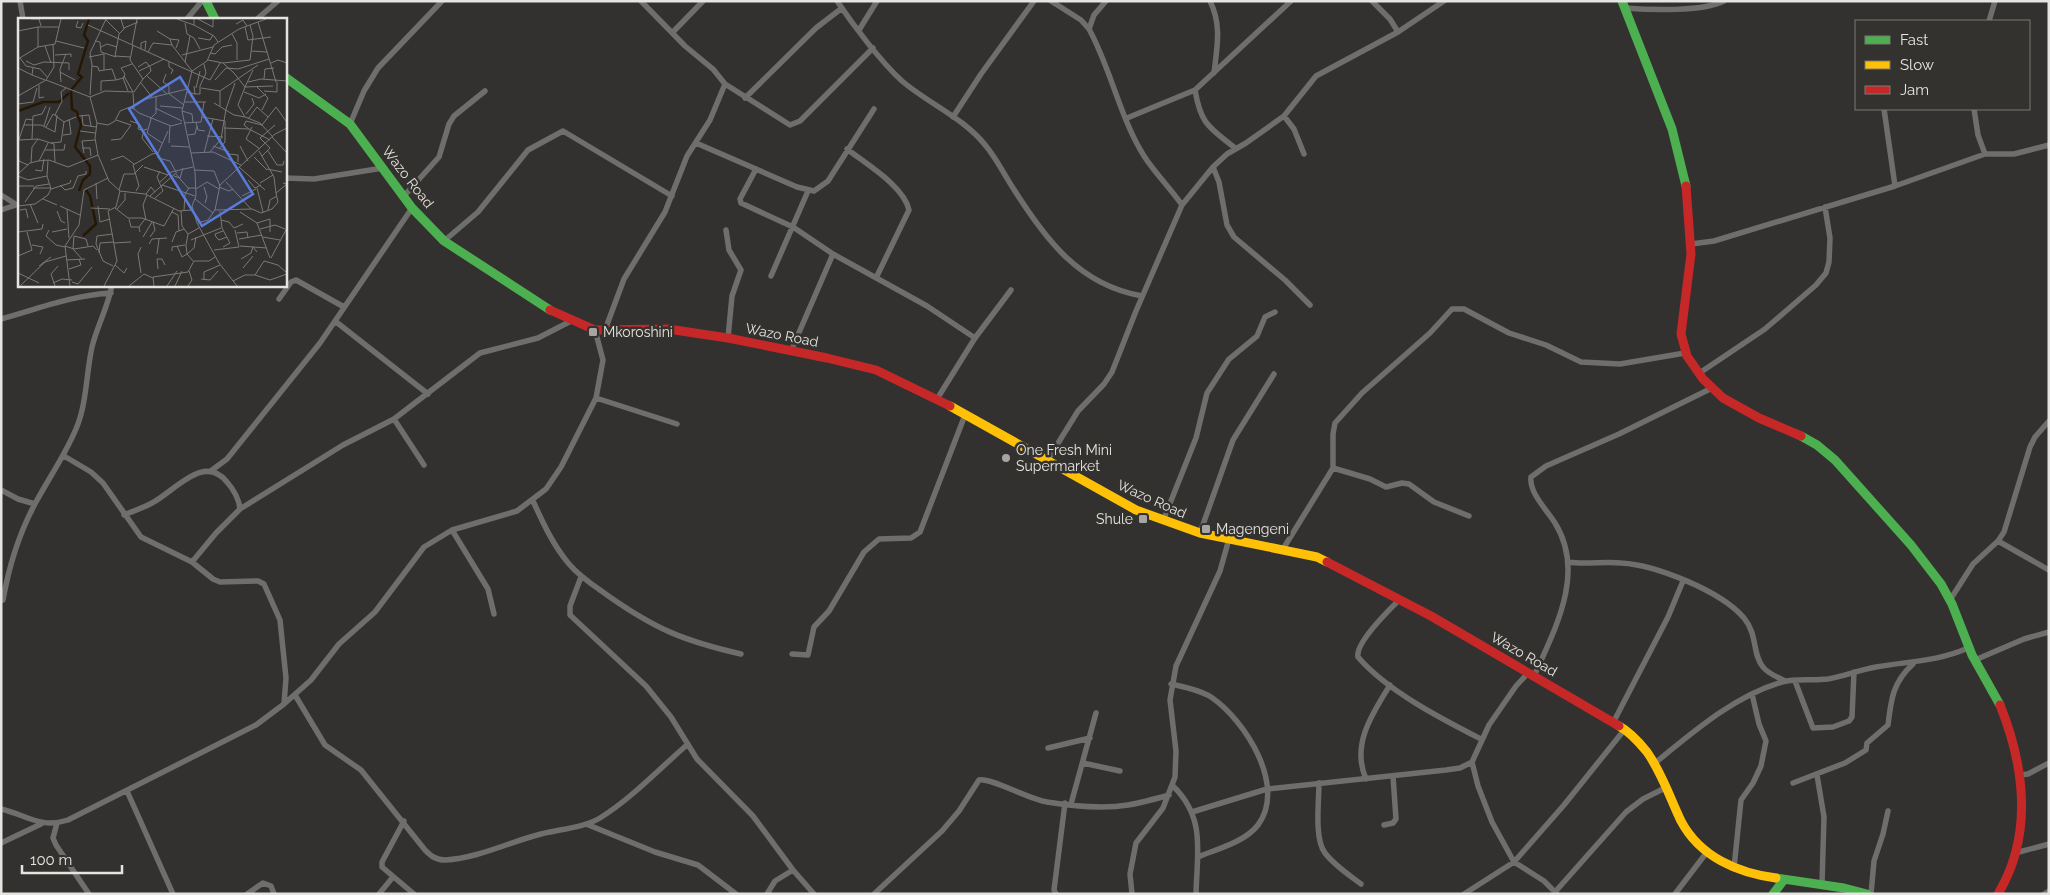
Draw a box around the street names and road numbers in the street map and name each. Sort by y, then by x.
street label: Wazo Road [379,143,437,211]
street label: Wazo Road [744,320,820,350]
street label: Wazo Road [1115,477,1189,521]
street label: Wazo Road [1488,629,1560,679]

